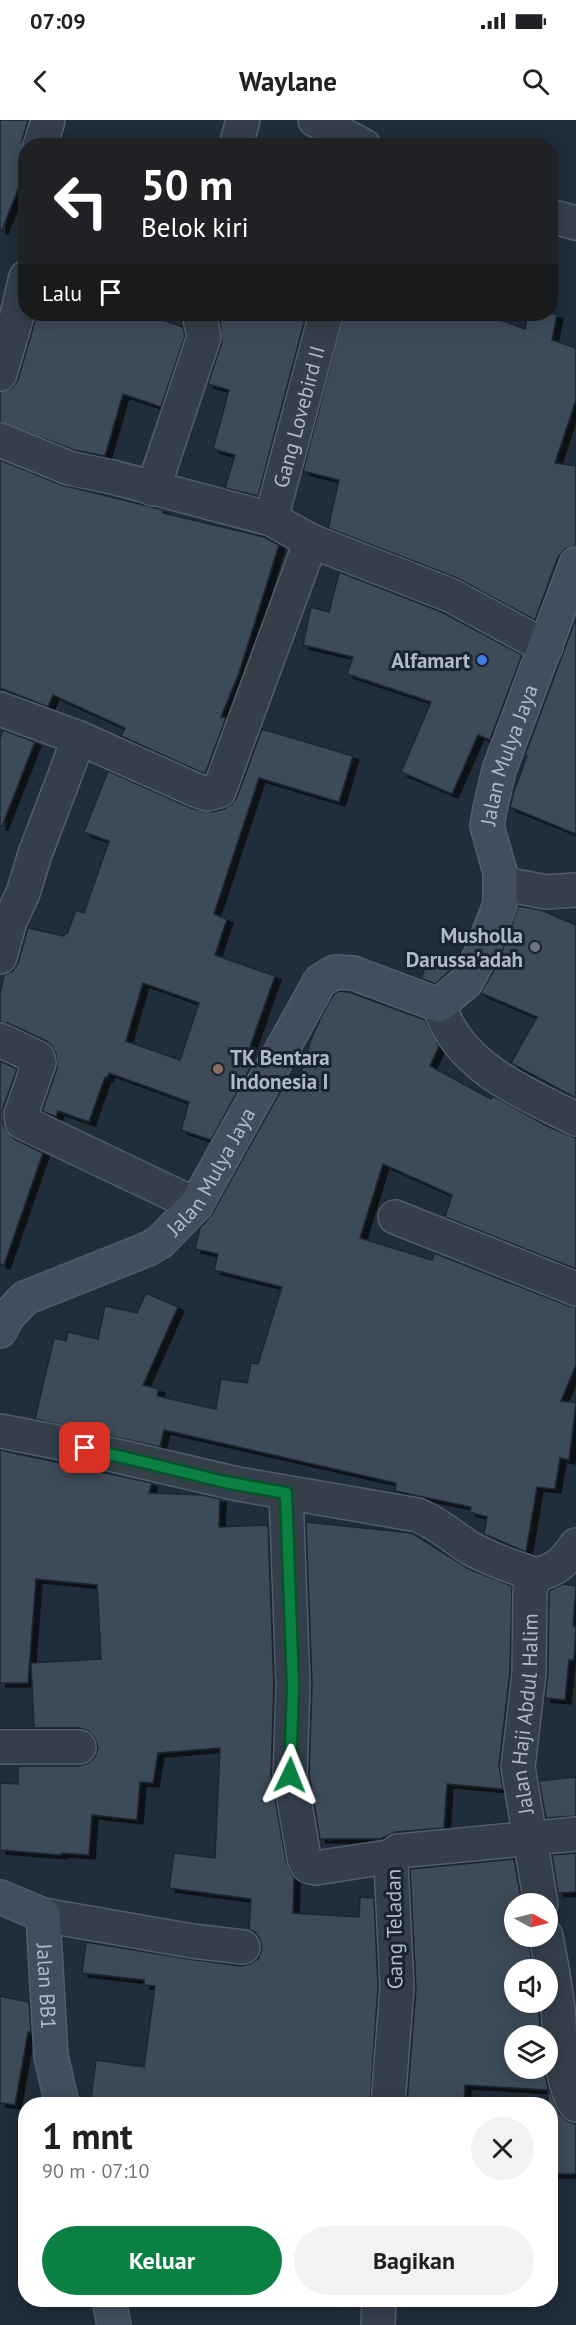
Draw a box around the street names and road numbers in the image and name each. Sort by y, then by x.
street label: Gang Lovebird II [266,343,330,491]
street label: Jalan Mulya Jaya [474,680,543,828]
street label: Jalan Mulya Jaya [160,1102,261,1242]
street label: Jalan Haji Abdul Halim [504,1613,543,1818]
street label: Gang Teladan [379,1869,409,1989]
street label: Jalan BB1 [31,1941,63,2030]

